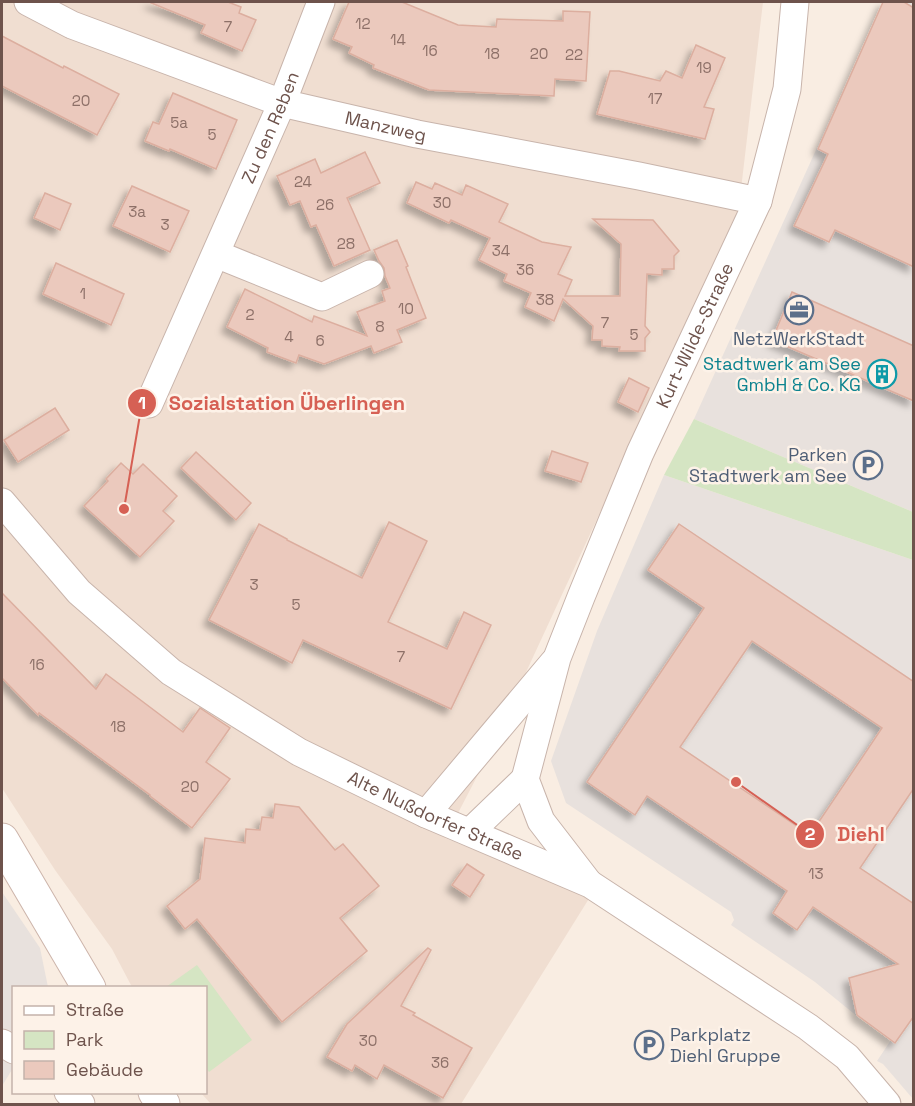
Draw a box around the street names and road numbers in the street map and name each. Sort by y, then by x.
street label: Zu den Reben [236,68,304,187]
street label: Manzweg [343,106,428,147]
street label: Kurt-Wilde-Straße [651,259,738,412]
street label: Alte Nußdorfer Straße [344,766,527,865]

